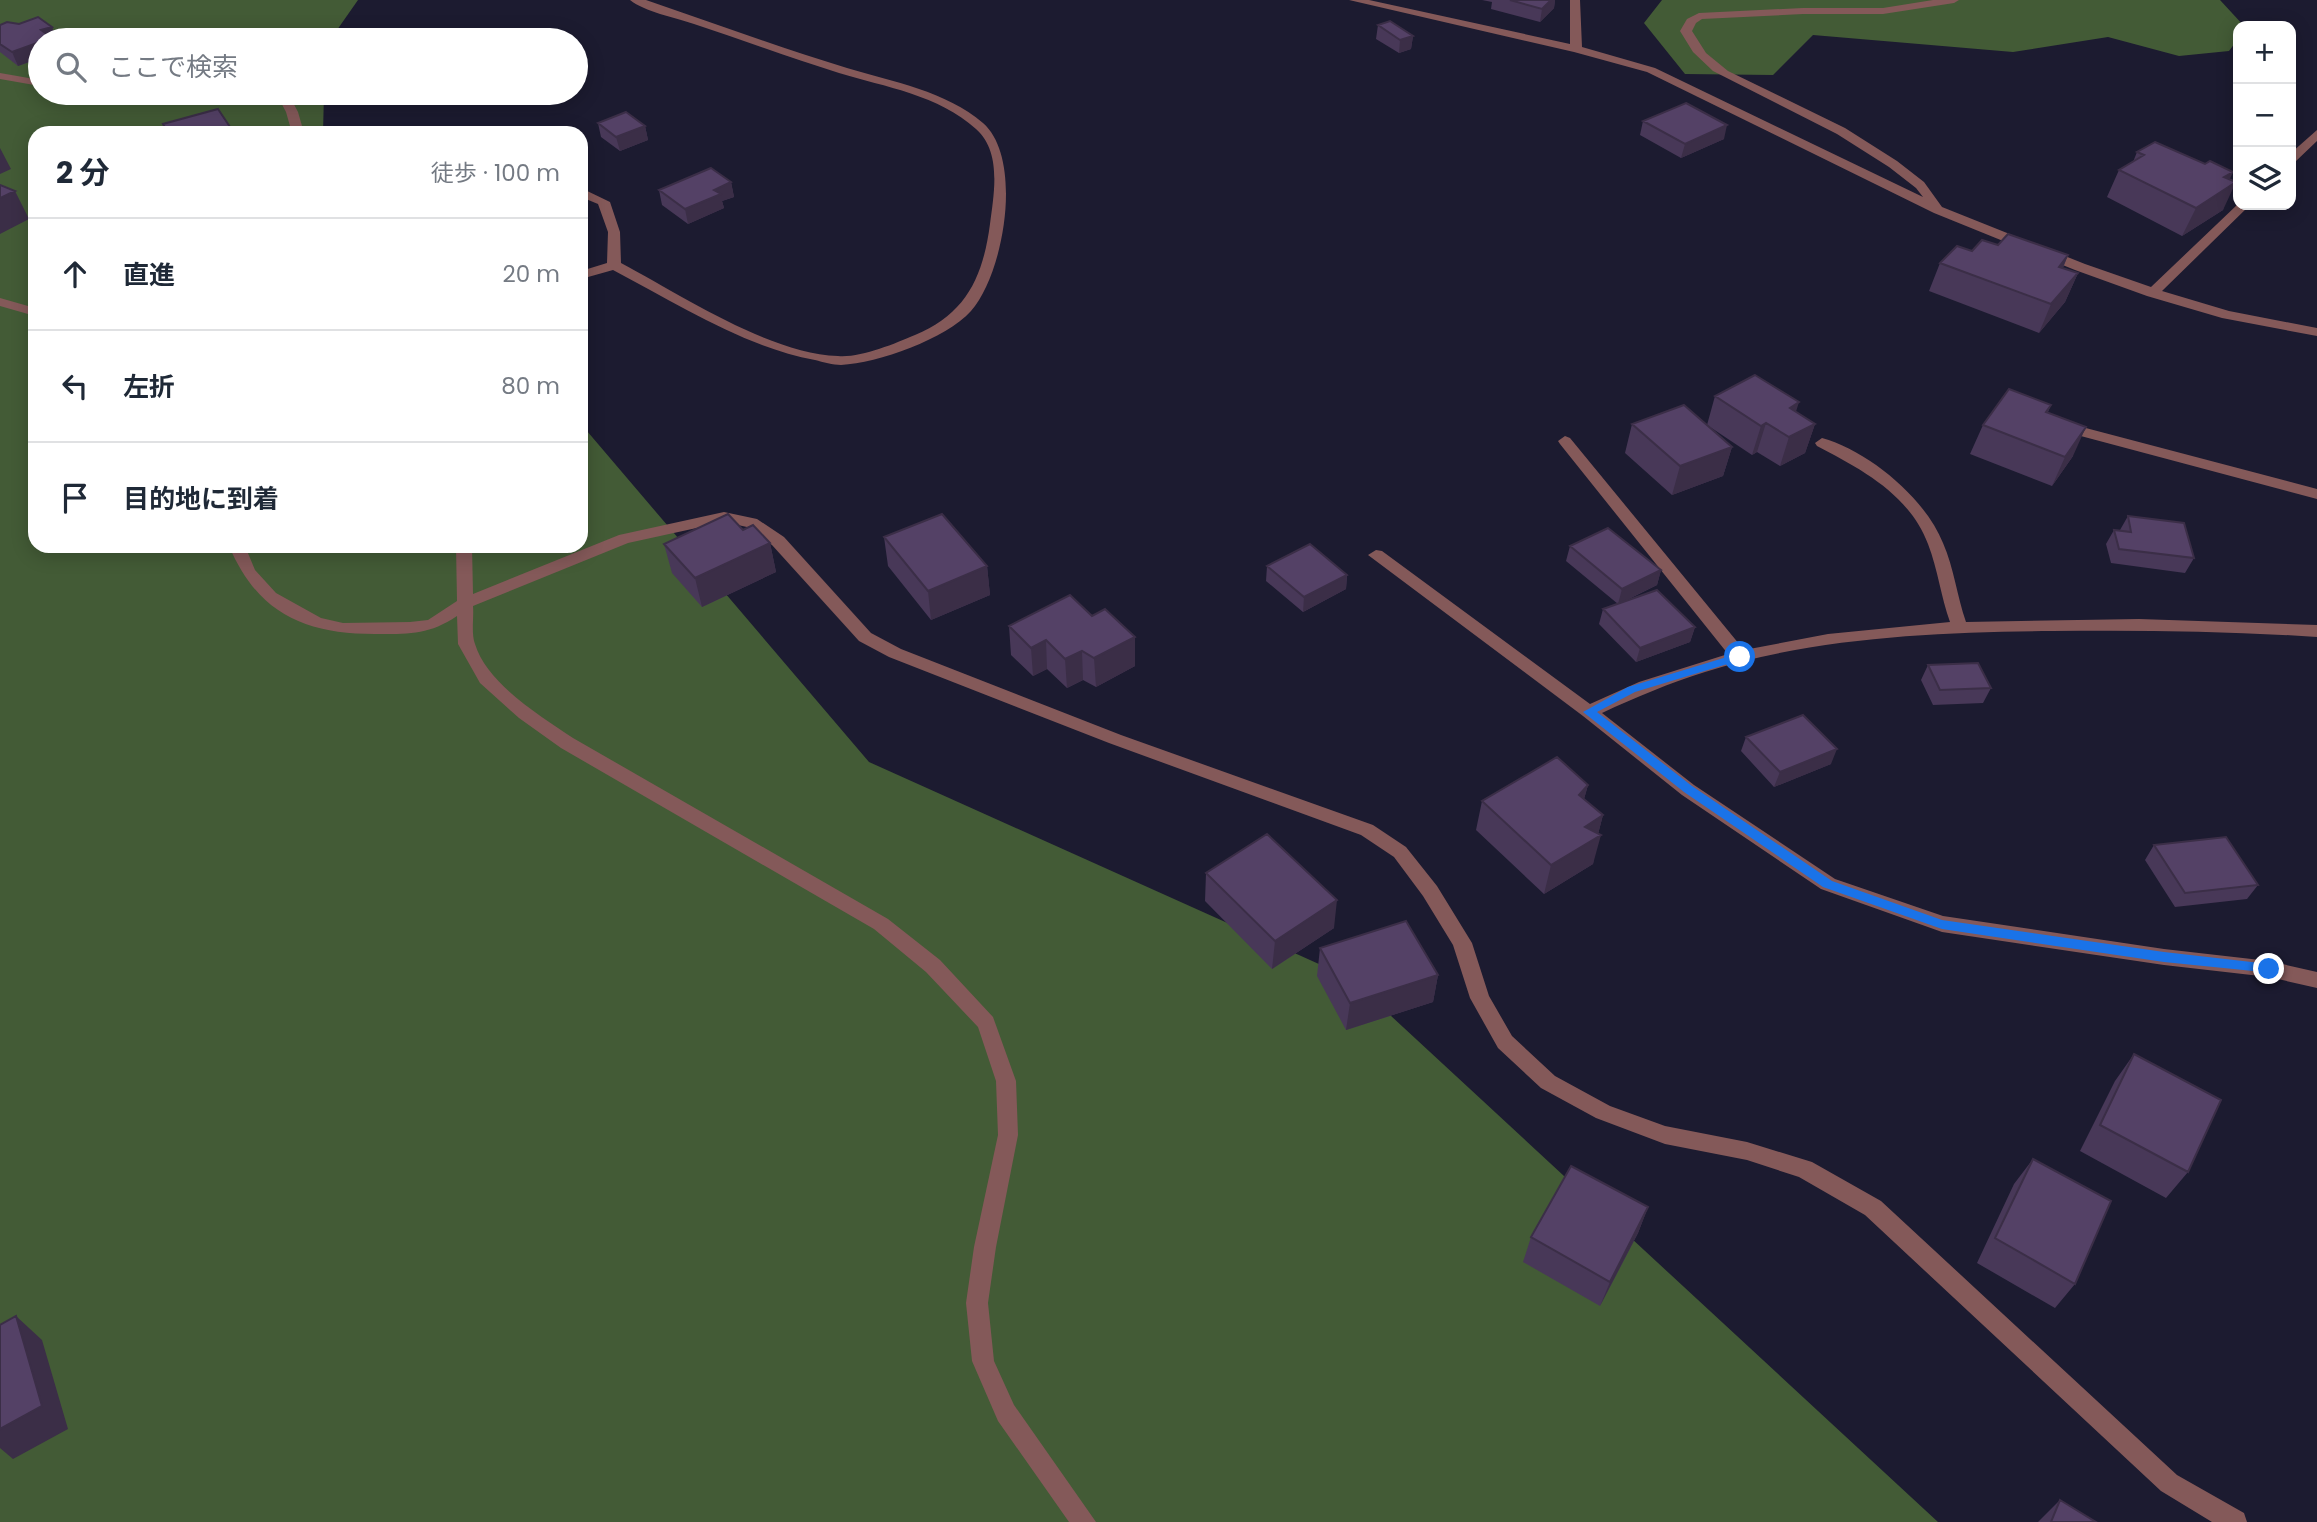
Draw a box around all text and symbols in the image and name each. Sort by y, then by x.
map controls [2233,21,2296,210]
button: + [2233,21,2296,84]
search box [28,28,588,105]
icon: search [52,48,90,86]
text: ここで検索 [108,49,238,85]
button: − [2233,84,2296,147]
button: layers [2233,147,2296,210]
text: 2 分 [56,151,110,194]
text: 徒歩 · 100 m [431,157,560,189]
icon: ahead [56,255,94,293]
text: 直進 [123,257,175,293]
text: 20 m [502,258,560,290]
icon: left [56,367,94,405]
text: 左折 [123,369,175,405]
text: 80 m [501,370,560,402]
icon: arrive [56,479,94,517]
text: 目的地に到着 [123,481,279,517]
route start [1724,641,1755,672]
route end [2253,953,2284,984]

